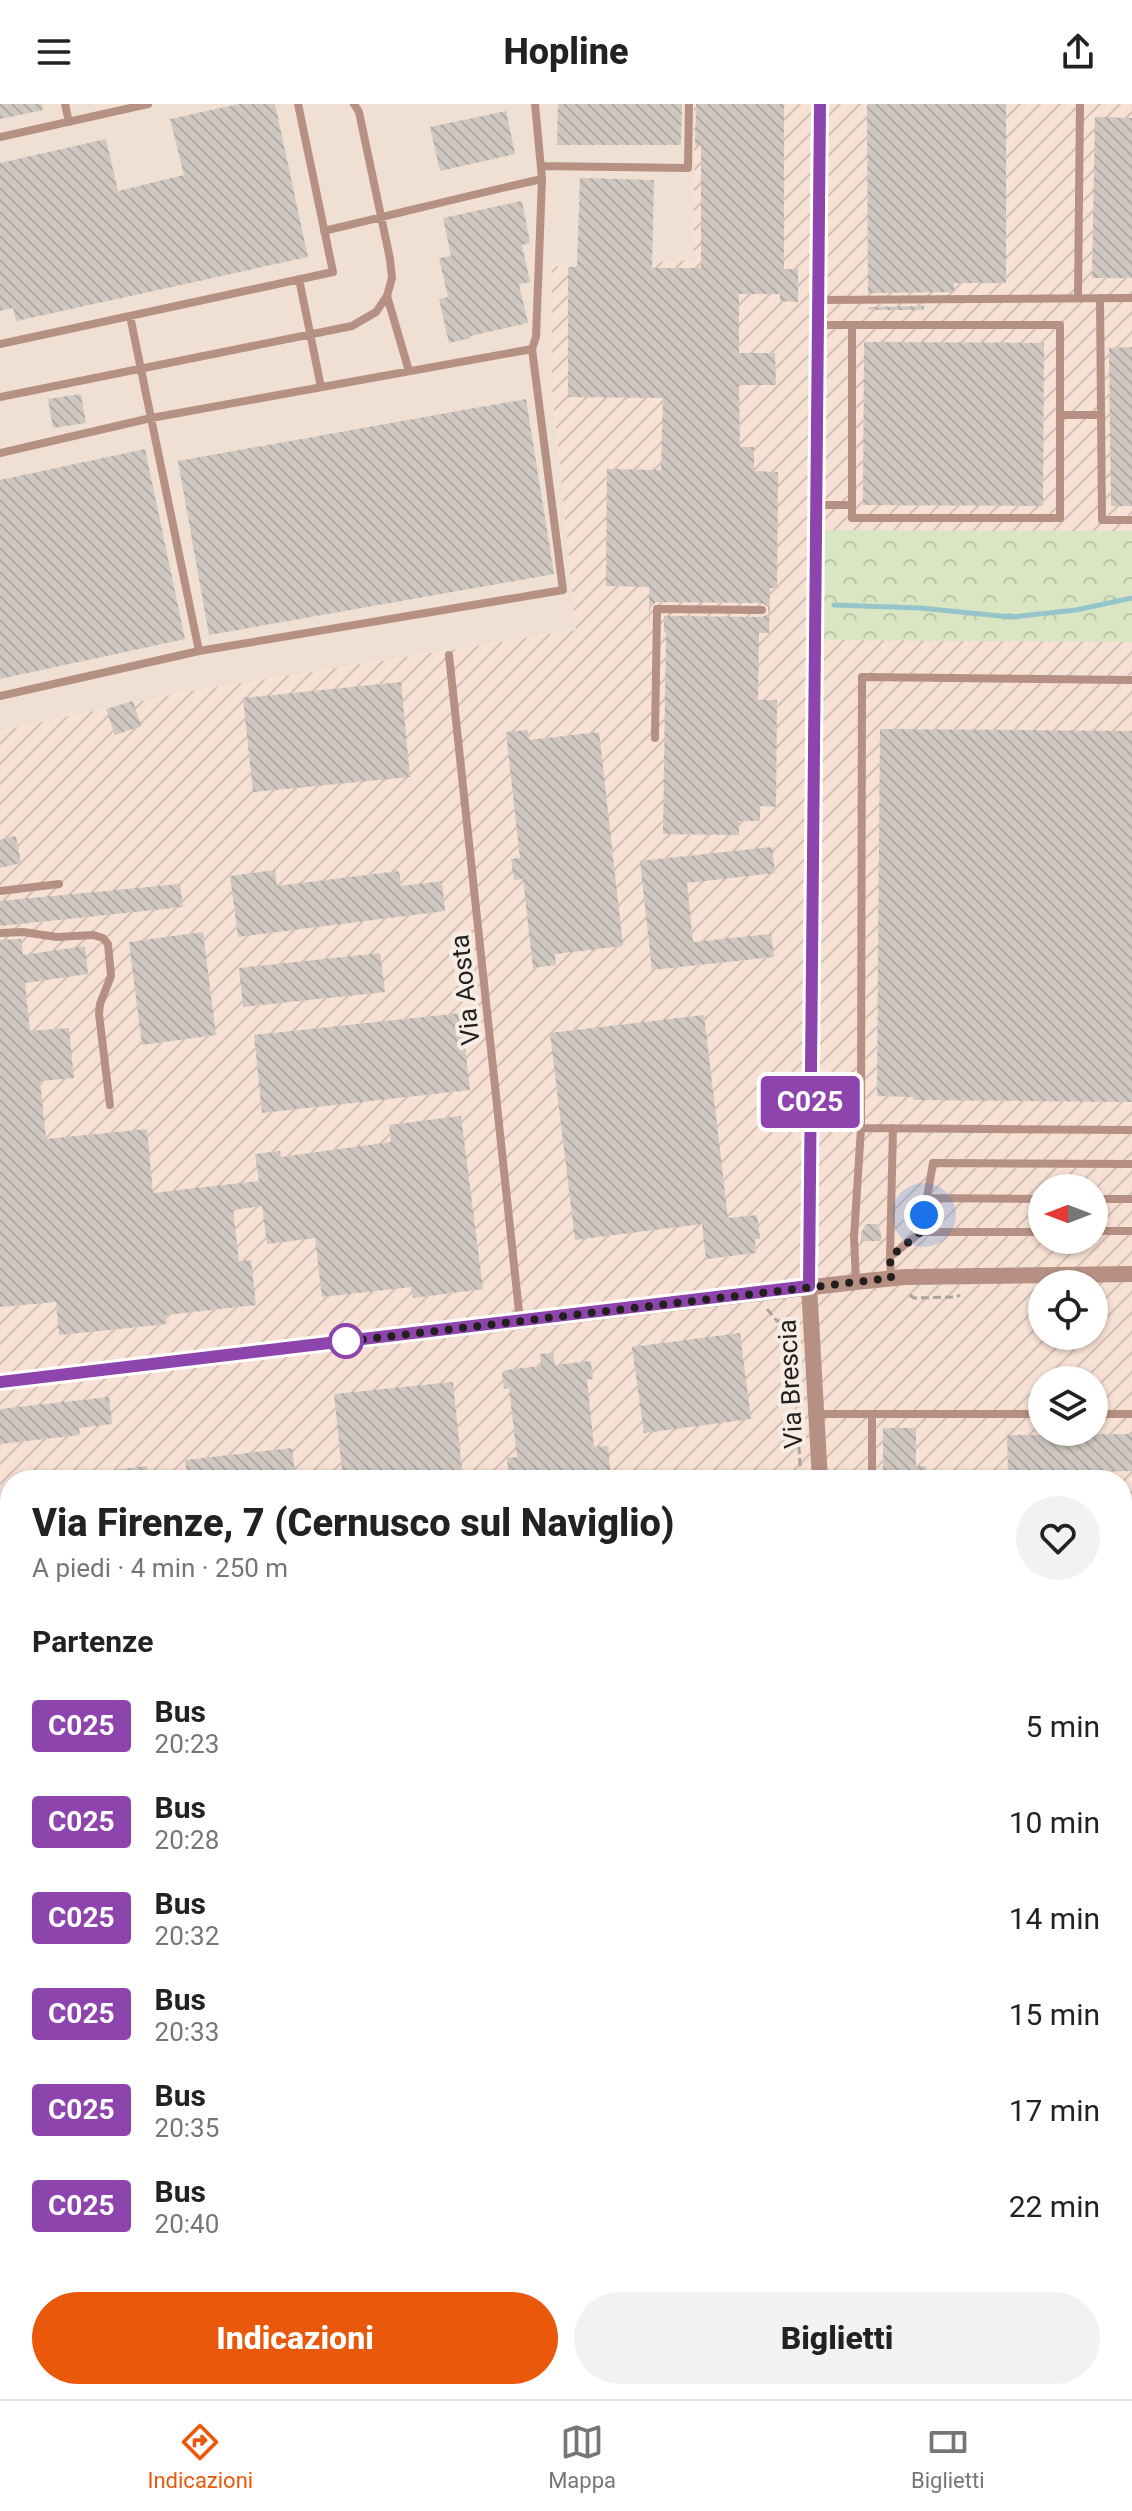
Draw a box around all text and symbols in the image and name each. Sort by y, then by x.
icon: menu [32,30,76,74]
icon: share [1056,30,1100,74]
text: Hopline [503,31,629,73]
street label: Via Aosta [444,933,486,1047]
line badge: C025 [754,1076,866,1128]
text: C025 [777,1085,843,1118]
north arrow [1028,1174,1108,1254]
map controls [1028,1174,1108,1446]
your location [904,1195,944,1235]
button: locate [1028,1270,1108,1350]
street label: Via Brescia [772,1319,808,1449]
unlabelled marker [329,1324,363,1358]
button: layers [1028,1366,1108,1446]
button: heart [1016,1496,1100,1580]
text: Via Firenze, 7 (Cernusco sul Naviglio) [32,1501,674,1545]
text: A piedi · 4 min · 250 m [32,1553,288,1583]
text: Partenze [32,1624,153,1659]
text: Bus [155,1694,206,1729]
text: C025 [48,1709,115,1742]
text: 5 min [1026,1709,1100,1744]
text: 20:23 [155,1729,219,1759]
text: Bus [155,1790,206,1825]
text: C025 [48,1805,115,1838]
text: 10 min [1009,1805,1100,1840]
text: 20:28 [155,1825,219,1855]
text: Bus [155,1886,206,1921]
text: C025 [48,1901,115,1934]
text: 14 min [1009,1901,1100,1936]
text: 20:32 [155,1921,219,1951]
text: Bus [155,1982,206,2017]
text: C025 [48,1997,115,2030]
text: 15 min [1009,1997,1100,2032]
text: 20:33 [155,2017,219,2047]
text: Bus [155,2078,206,2113]
text: C025 [48,2093,115,2126]
text: 17 min [1009,2093,1100,2128]
text: 20:35 [155,2113,219,2143]
text: Bus [155,2174,206,2209]
text: C025 [48,2189,115,2222]
text: 22 min [1009,2189,1100,2224]
text: 20:40 [155,2209,219,2239]
button: Indicazioni [32,2292,558,2384]
button: Biglietti [574,2292,1100,2384]
tab: Indicazioni [147,2420,253,2493]
tab: Mappa [548,2420,616,2493]
tab: Biglietti [911,2420,985,2493]

